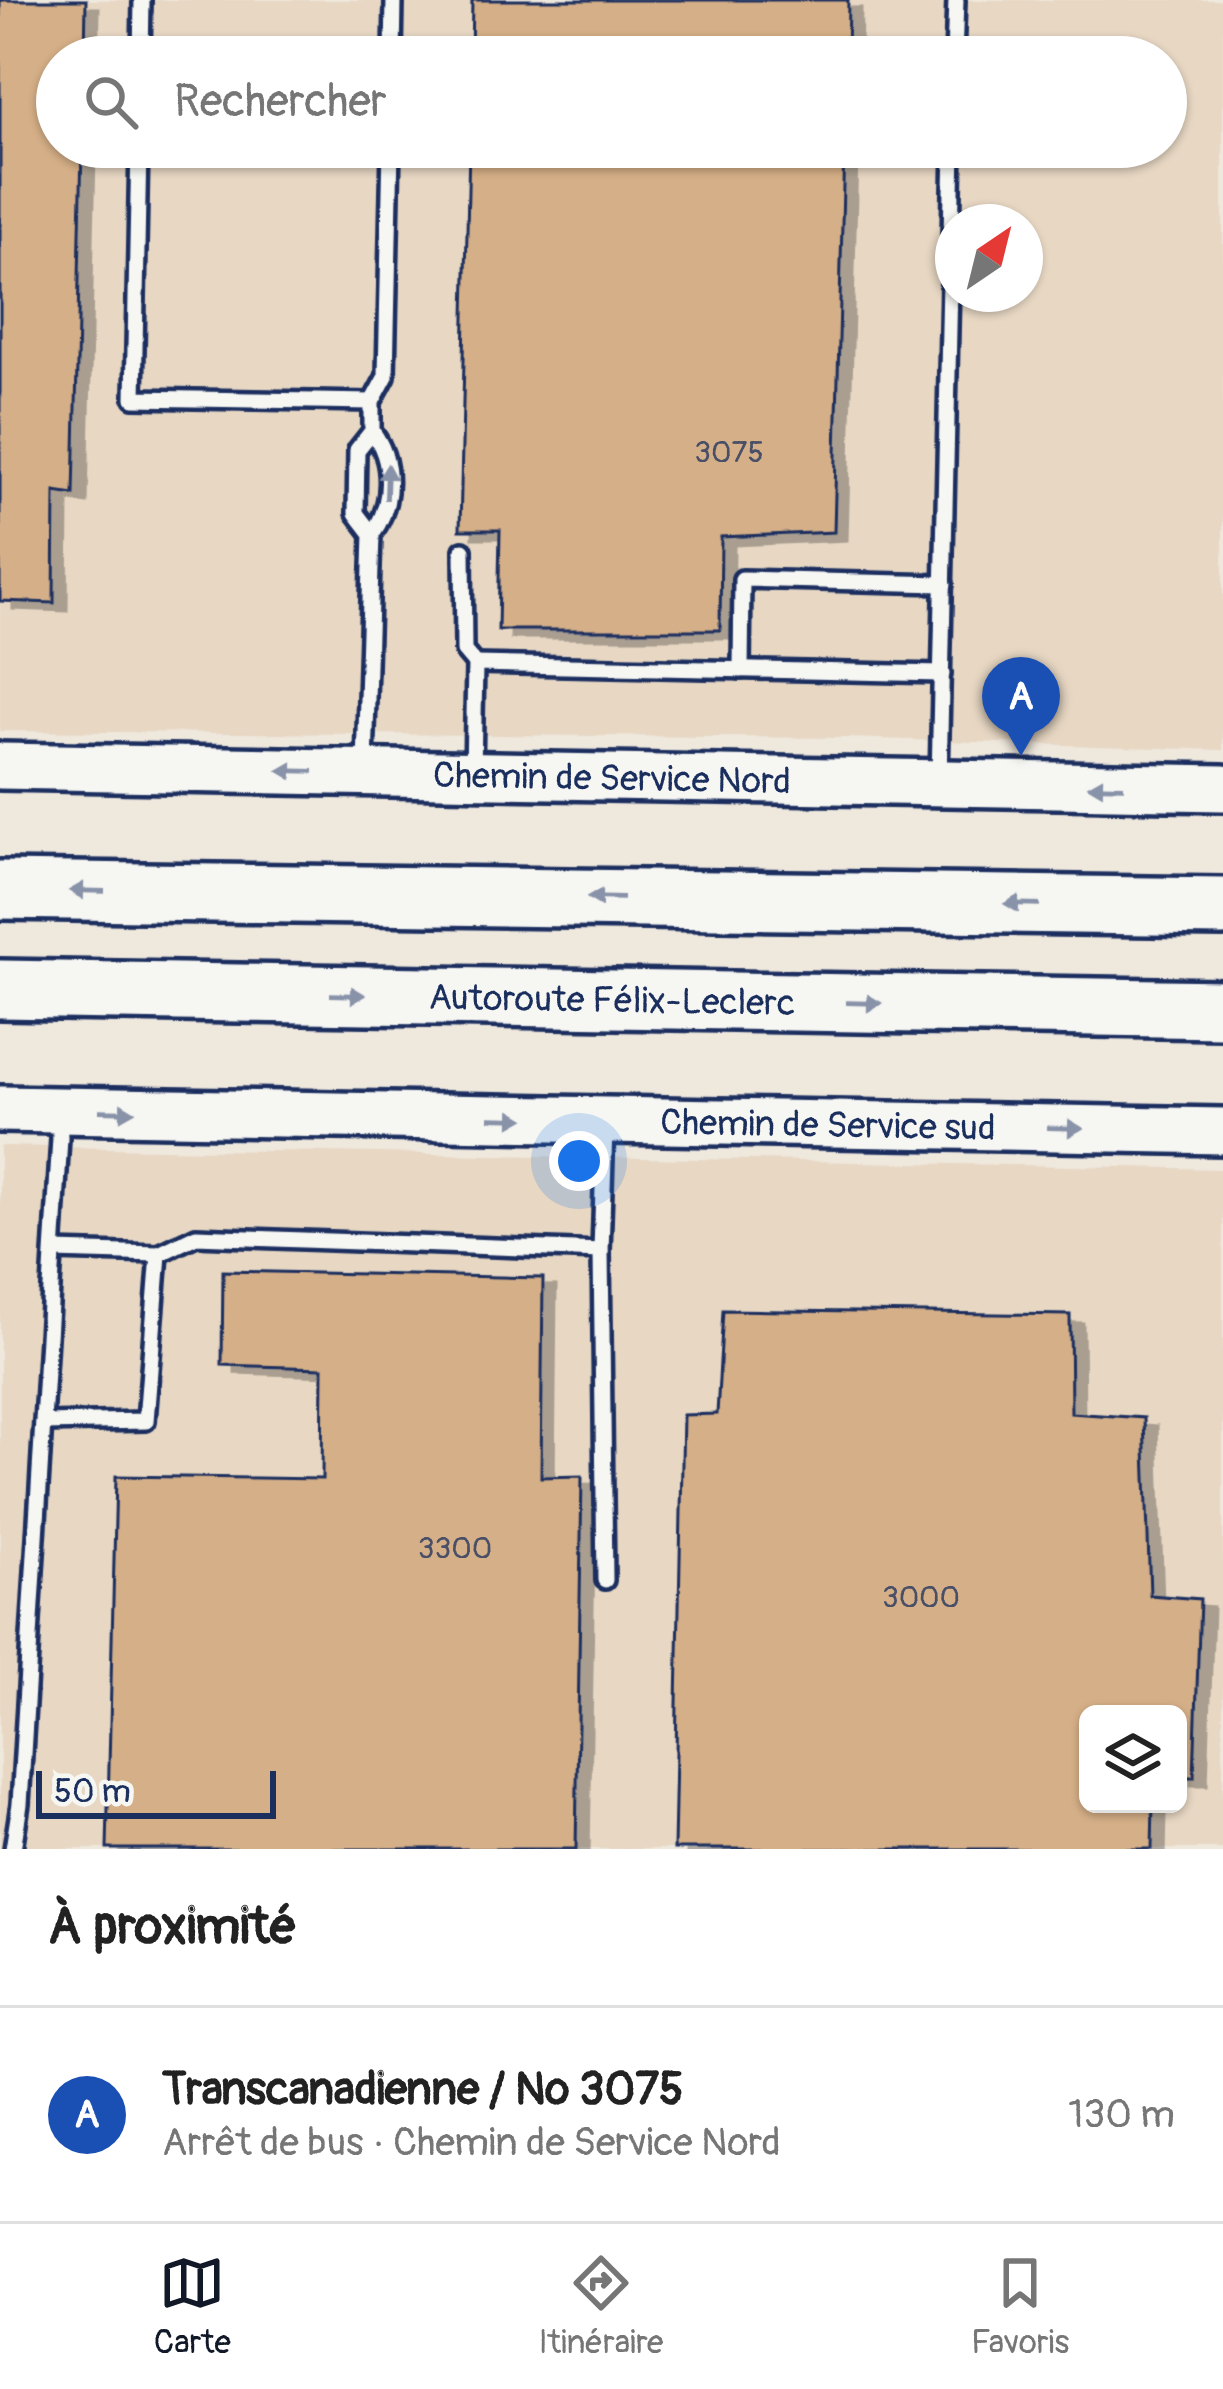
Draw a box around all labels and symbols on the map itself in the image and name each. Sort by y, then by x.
north arrow [935,204,1043,312]
house number: 3075 [694,434,764,471]
one-way arrow [378,462,397,500]
pin: A [982,657,1060,756]
street label: Chemin de Service Nord [433,753,791,804]
one-way arrow [276,762,314,781]
one-way arrow [1086,776,1124,796]
one-way arrow [67,882,105,901]
one-way arrow [585,889,623,908]
one-way arrow [1002,895,1040,914]
street label: Autoroute Félix-Leclerc [428,975,796,1026]
one-way arrow [330,985,368,1004]
one-way arrow [846,993,884,1013]
street label: Chemin de Service sud [660,1100,996,1151]
one-way arrow [99,1102,137,1121]
one-way arrow [489,1109,527,1128]
one-way arrow [1047,1118,1085,1138]
your location [549,1131,609,1191]
house number: 3300 [418,1530,492,1567]
house number: 3000 [882,1579,960,1616]
scale bar [36,1765,276,1818]

